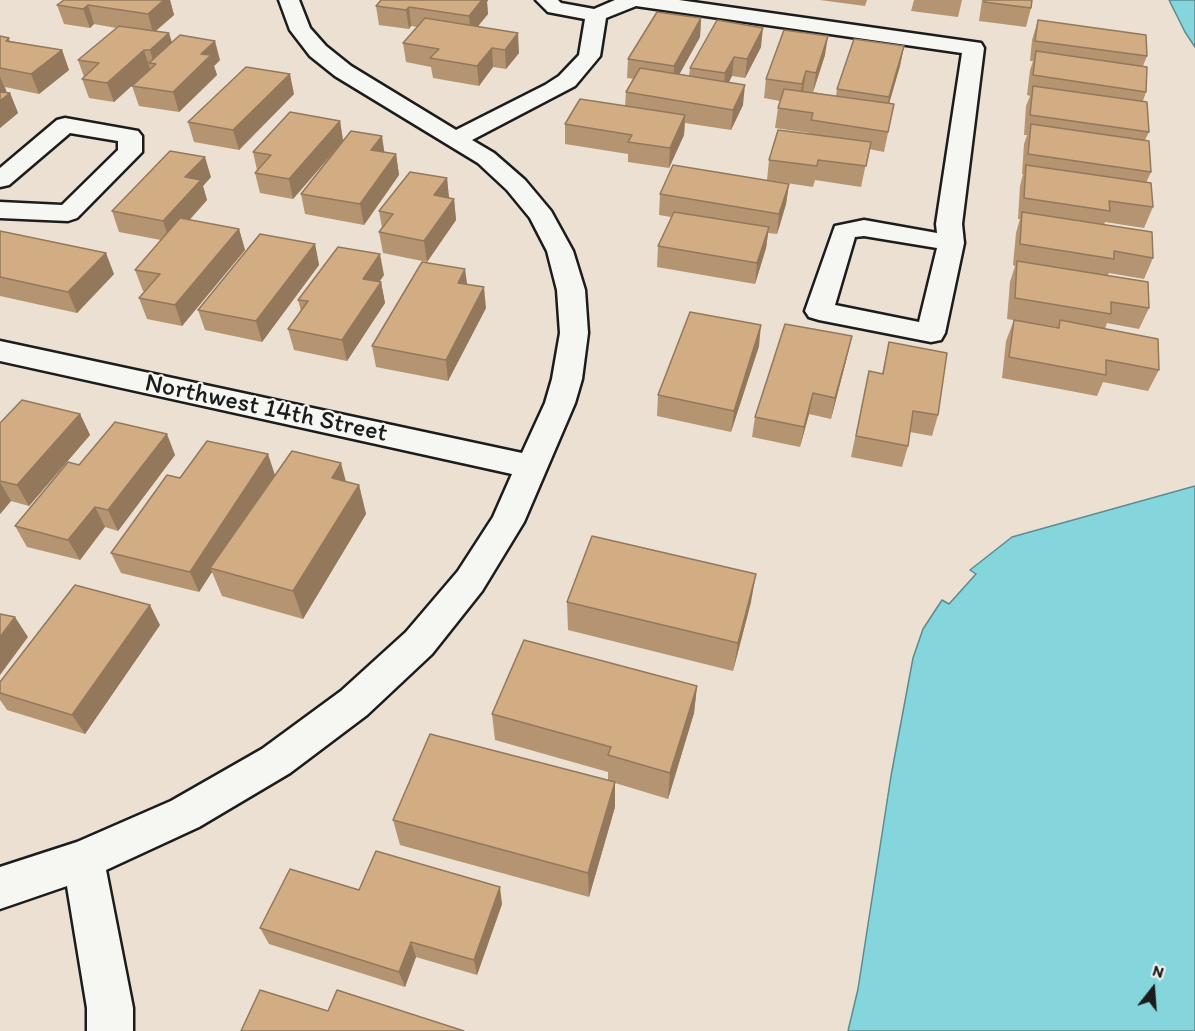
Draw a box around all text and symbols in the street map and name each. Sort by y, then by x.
street label: Northwest 14th Street [142,368,390,450]
north arrow [1123,959,1183,1019]
text: N [1150,961,1166,982]

